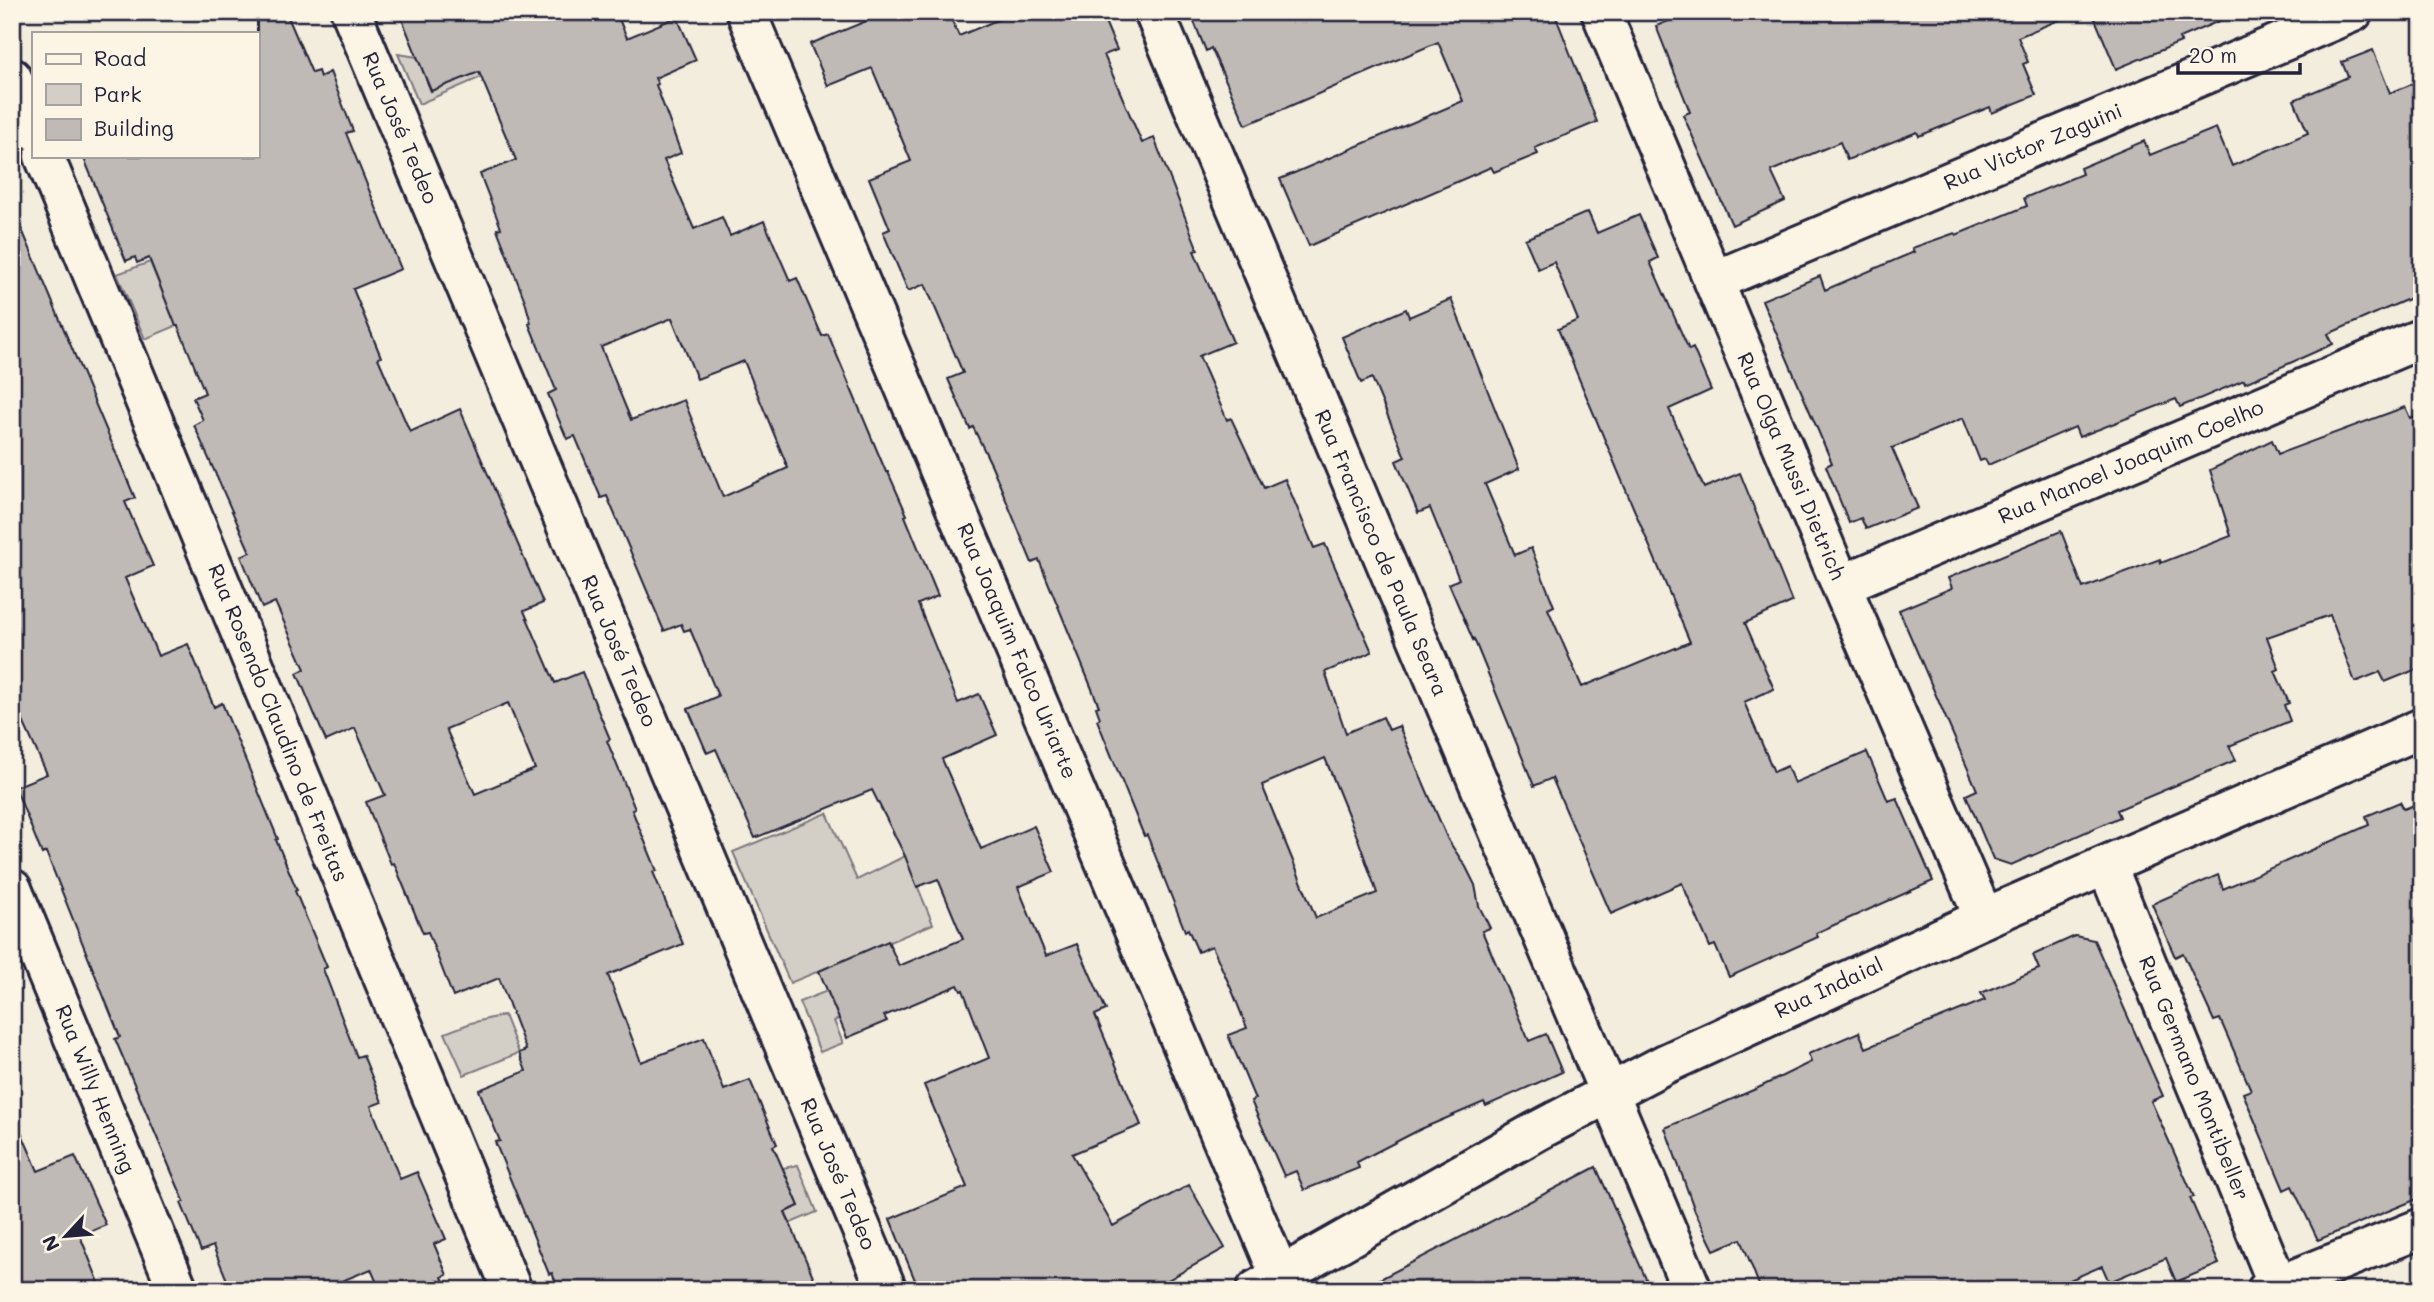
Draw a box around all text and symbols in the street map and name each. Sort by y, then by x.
legend [32,32,259,158]
scale bar [2178,32,2301,76]
text: 20 m [2189,41,2237,68]
text: Road [94,44,146,71]
street label: Rua José Tedeo [357,48,445,207]
text: Park [94,80,142,107]
street label: Rua Victor Zaguini [1939,96,2126,195]
text: Building [94,114,174,141]
street label: Rua Olga Mussi Dietrich [1732,348,1853,583]
street label: Rua Manoel Joaquim Coelho [1994,392,2267,529]
street label: Rua Francisco de Paula Seara [1310,405,1455,700]
street label: Rua Joaquim Falco Uriarte [952,519,1085,782]
street label: Rua Rosendo Claudino de Freitas [203,559,356,885]
street label: Rua José Tedeo [576,571,664,730]
street label: Rua Indaial [1770,950,1887,1024]
street label: Rua Germano Montibeller [2134,951,2257,1204]
street label: Rua Willy Henning [50,1000,142,1177]
street label: Rua José Tedeo [795,1094,883,1253]
north arrow [32,1200,102,1270]
text: N [36,1232,65,1256]

